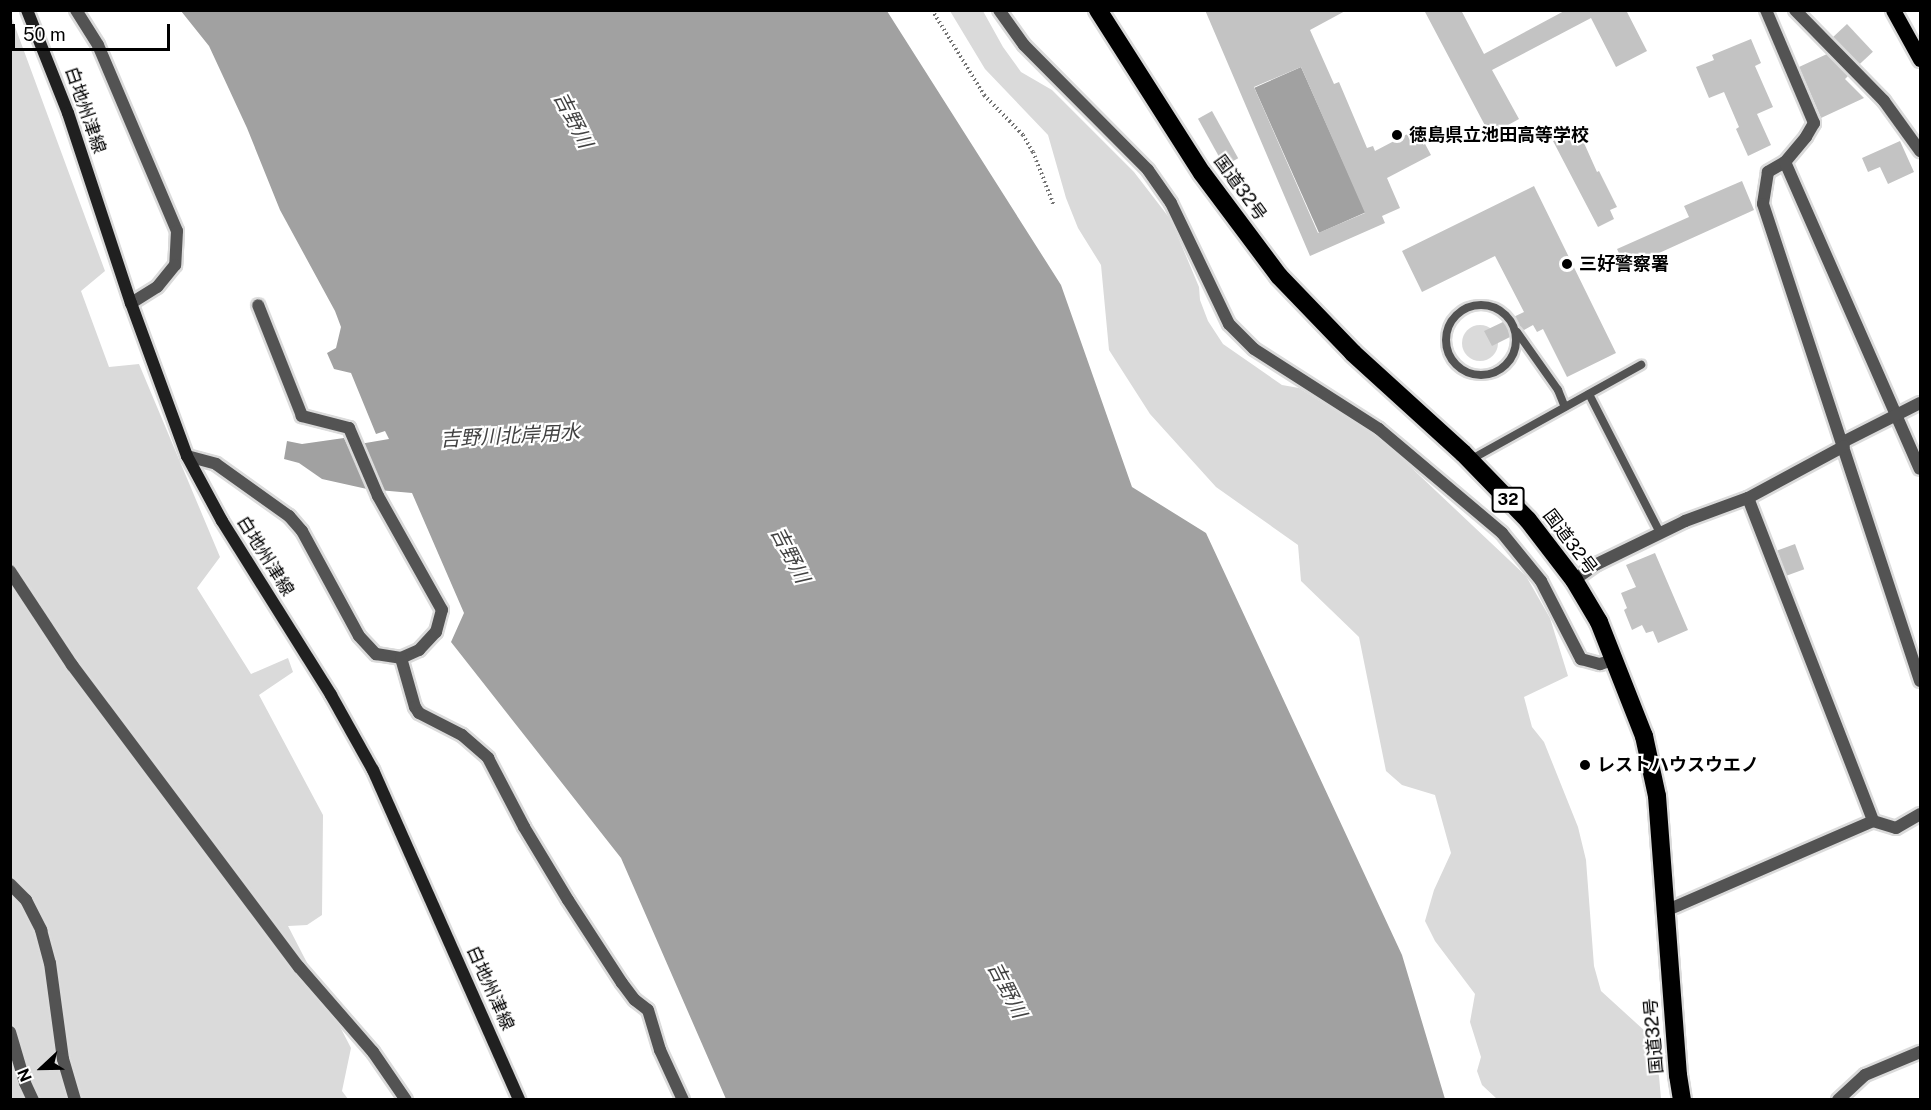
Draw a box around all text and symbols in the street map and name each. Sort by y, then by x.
scale bar [15,12,172,50]
text: 50 m [23,24,66,45]
street label: 白地州津線 [60,64,110,156]
water label: 吉野川 [549,88,597,152]
place label: 徳島県立池田高等学校 [1409,124,1589,146]
marker: 徳島県立池田高等学校 [1390,128,1404,142]
street label: 国道32号 [1209,151,1271,225]
place label: 三好警察署 [1579,253,1669,275]
marker: 三好警察署 [1560,257,1574,271]
water label: 吉野川北岸用水 [439,420,581,452]
road number: 32 [1492,487,1524,513]
street label: 国道32号 [1538,505,1602,579]
street label: 白地州津線 [232,512,298,600]
water label: 吉野川 [766,523,814,587]
place label: レストハウスウエノ [1597,754,1759,776]
marker: レストハウスウエノ [1578,758,1592,772]
street label: 白地州津線 [462,942,518,1034]
water label: 吉野川 [983,958,1031,1022]
street label: 国道32号 [1640,997,1668,1075]
north arrow [12,1038,72,1098]
text: N [14,1066,36,1084]

